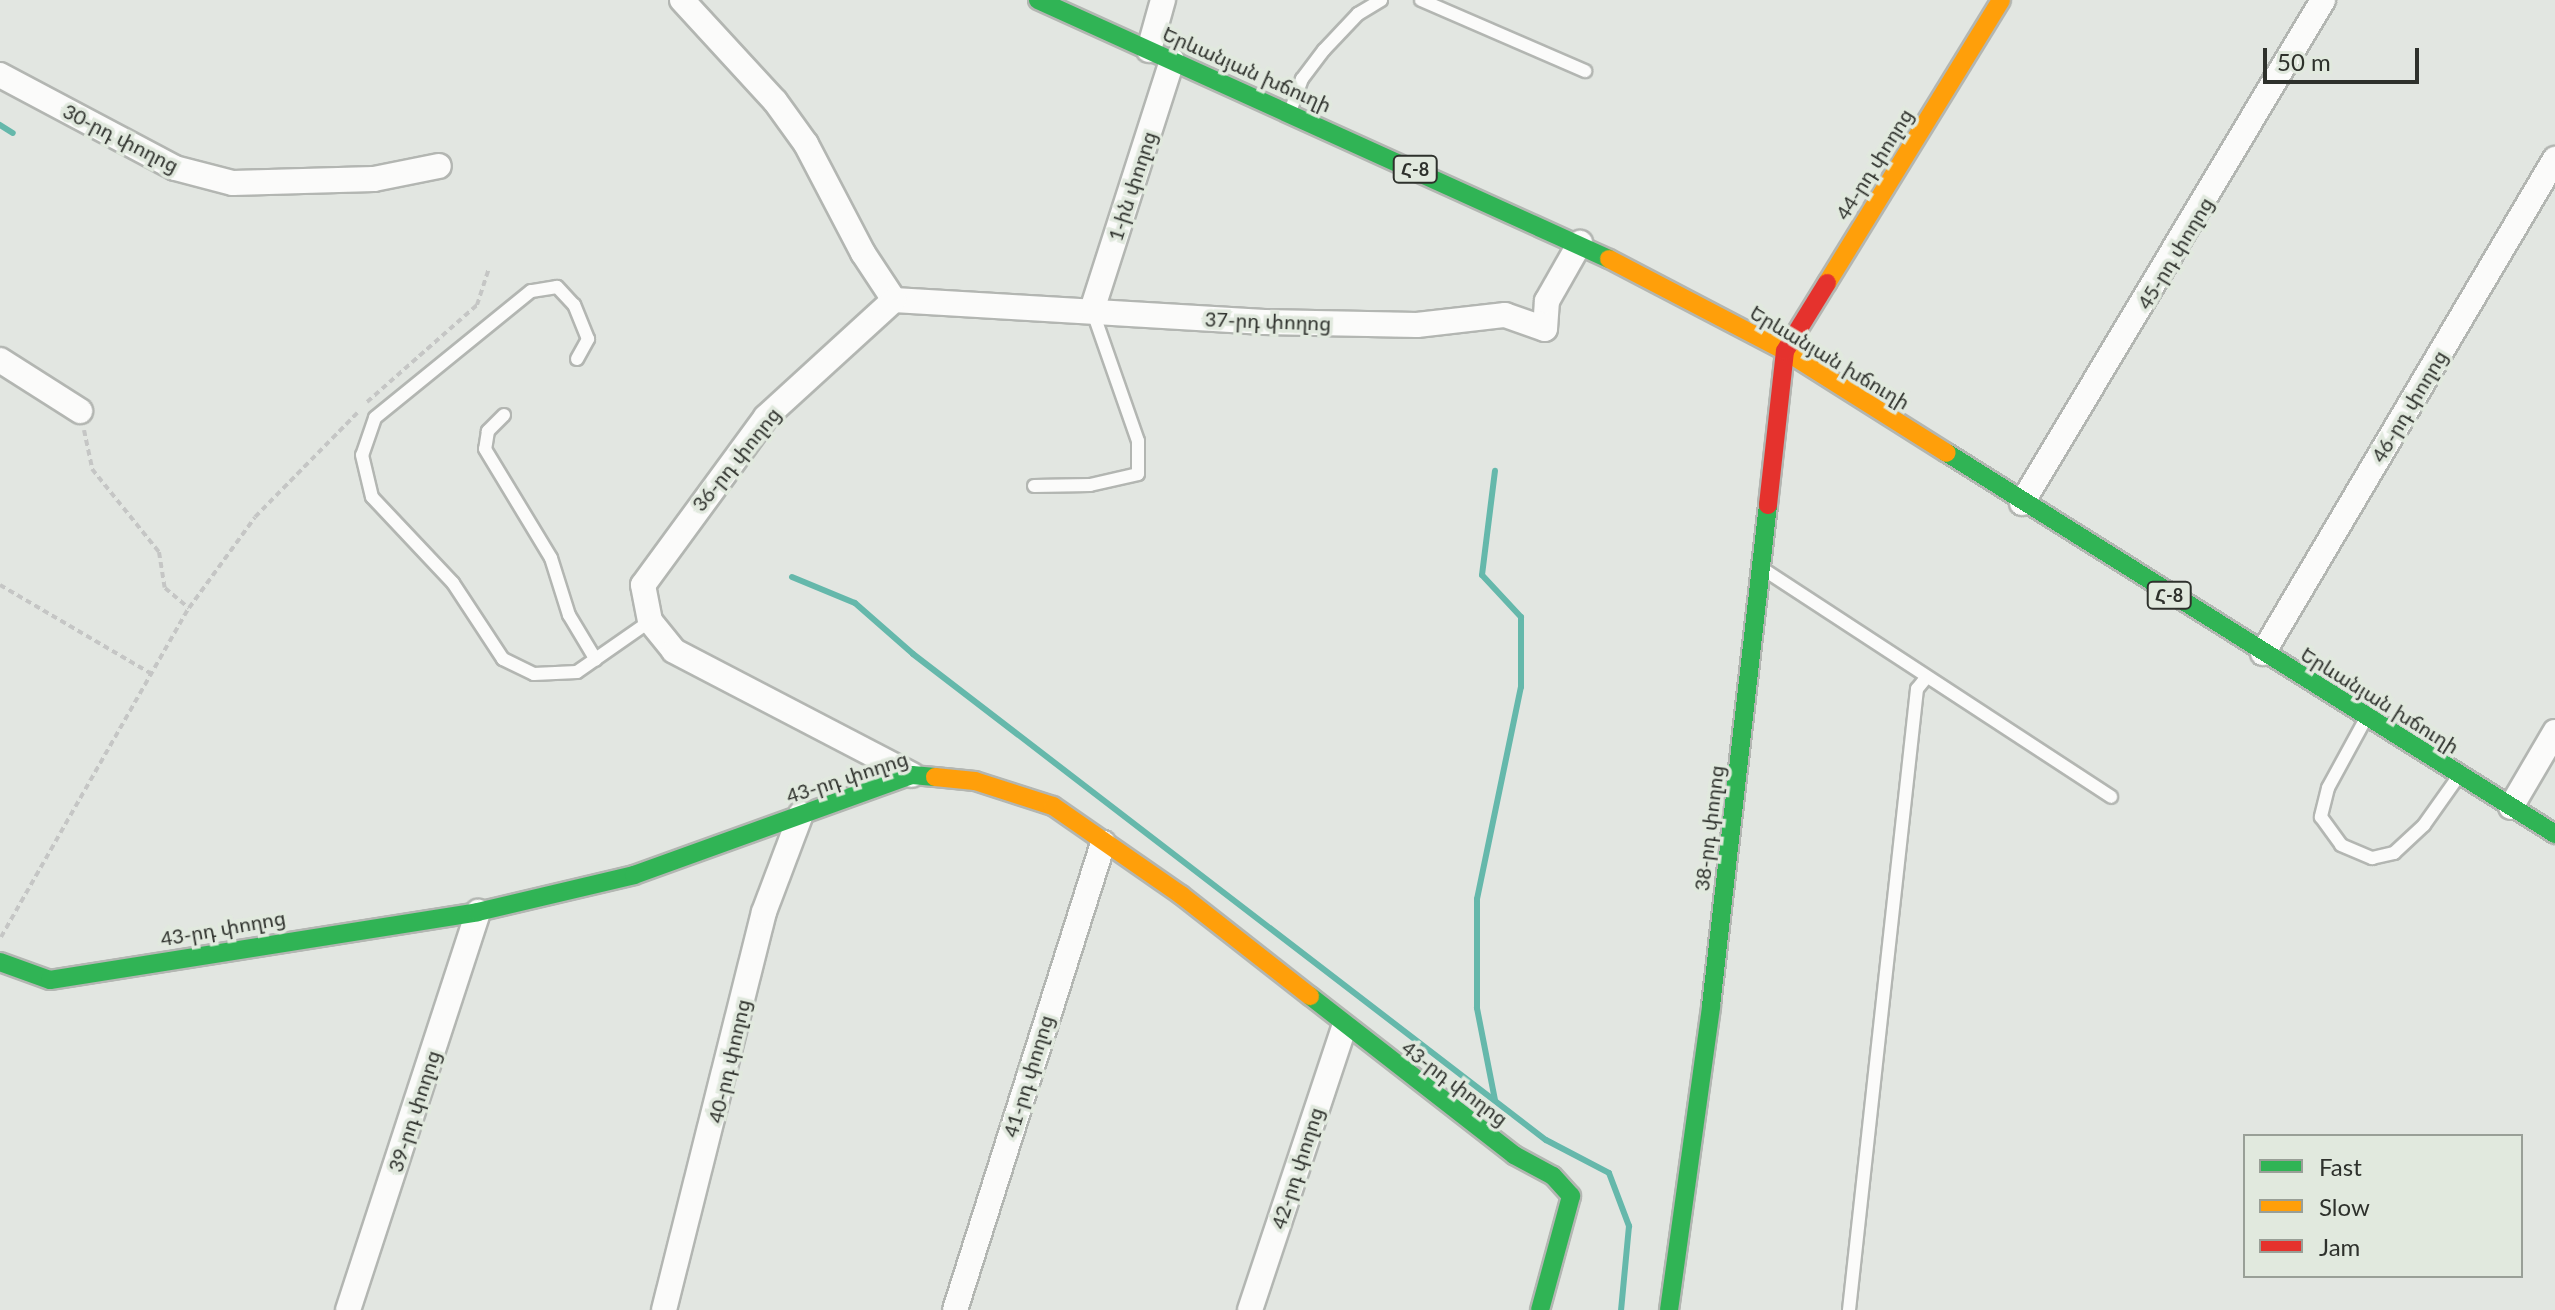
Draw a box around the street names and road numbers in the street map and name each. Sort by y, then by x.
street label: Երևանյան խճուղի [1159,21,1335,117]
street label: 30-րդ փողոց [59,99,183,177]
street label: 44-րդ փողոց [1830,104,1918,224]
street label: 1-ին փողոց [1103,128,1161,244]
road number: Հ-8 [1391,155,1439,183]
street label: 45-րդ փողոց [2132,193,2218,313]
street label: Երևանյան խճուղի [1746,300,1914,414]
street label: 37-րդ փողոց [1204,307,1332,335]
street label: 46-րդ փողոց [2366,346,2452,466]
street label: 36-րդ փողոց [687,402,785,516]
road number: Հ-8 [2145,581,2193,609]
street label: Երևանյան խճուղի [2296,642,2464,758]
street label: 43-րդ փողոց [783,746,911,808]
street label: 38-րդ փողոց [1689,764,1729,892]
street label: 43-րդ փողոց [159,905,287,951]
street label: 40-րդ փողոց [703,997,755,1125]
street label: 41-րդ փողոց [998,1012,1058,1140]
street label: 43-րդ փողոց [1397,1035,1513,1131]
street label: 39-րդ փողոց [383,1047,445,1175]
street label: 42-րդ փողոց [1266,1104,1328,1232]

